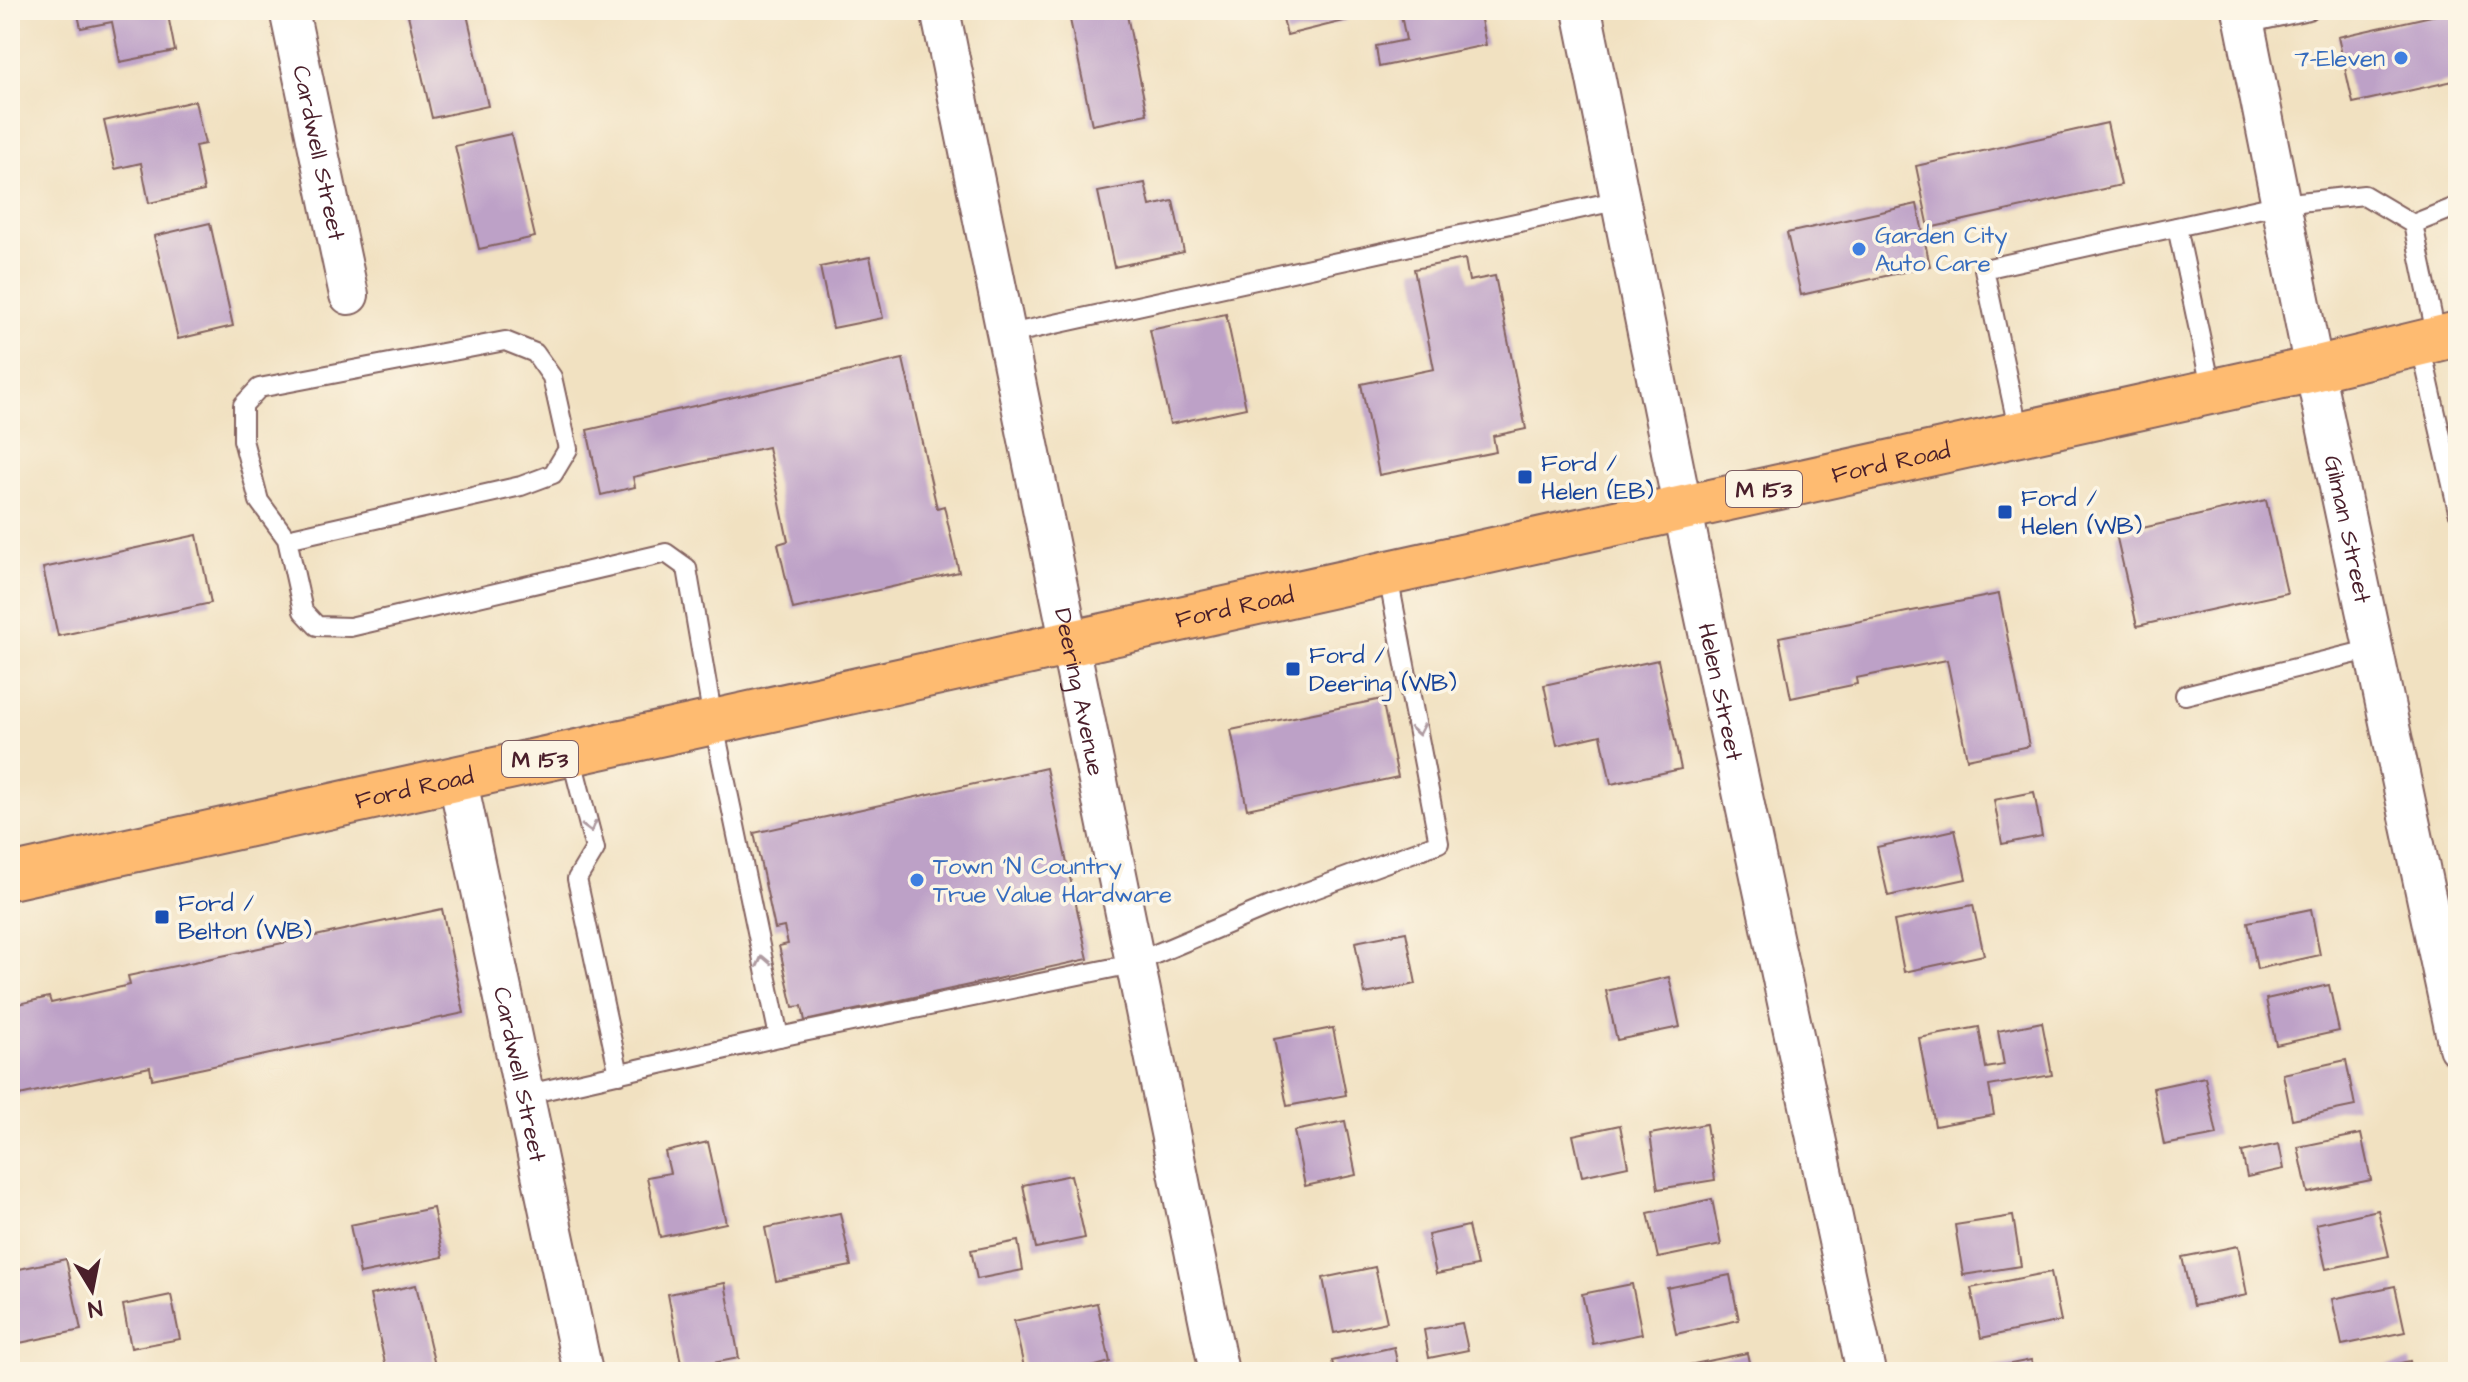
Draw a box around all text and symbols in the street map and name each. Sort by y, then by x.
place label: 7-Eleven [2294,42,2385,76]
marker: 7-Eleven [2392,49,2410,67]
street label: Cardwell Street [283,62,353,244]
place label: Garden City Auto Care [1875,219,2007,281]
marker: Garden City Auto Care [1850,240,1868,258]
street label: Ford Road [1829,434,1954,493]
place label: Ford / Helen (EB) [1541,447,1654,509]
street label: Gilman Street [2315,452,2379,607]
marker: Ford / Helen (EB) [1516,468,1534,486]
road number: M 153 [1726,471,1802,507]
place label: Ford / Helen (WB) [2021,482,2142,544]
marker: Ford / Helen (WB) [1996,503,2014,521]
street label: Ford Road [1172,578,1297,638]
street label: Deering Avenue [1045,605,1112,779]
street label: Helen Street [1689,620,1751,764]
place label: Ford / Deering (WB) [1309,639,1457,702]
marker: Ford / Deering (WB) [1284,660,1302,678]
one-way arrow [1408,724,1425,737]
road number: M 153 [502,741,578,777]
street label: Ford Road [352,759,477,818]
one-way arrow [580,820,597,834]
place label: Town 'N Country True Value Hardware [933,850,1172,912]
marker: Town 'N Country True Value Hardware [908,871,926,889]
place label: Ford / Belton (WB) [178,887,312,949]
marker: Ford / Belton (WB) [153,908,171,926]
one-way arrow [755,954,772,968]
street label: Cardwell Street [484,984,554,1166]
north arrow [52,1250,132,1330]
text: N [86,1292,105,1325]

